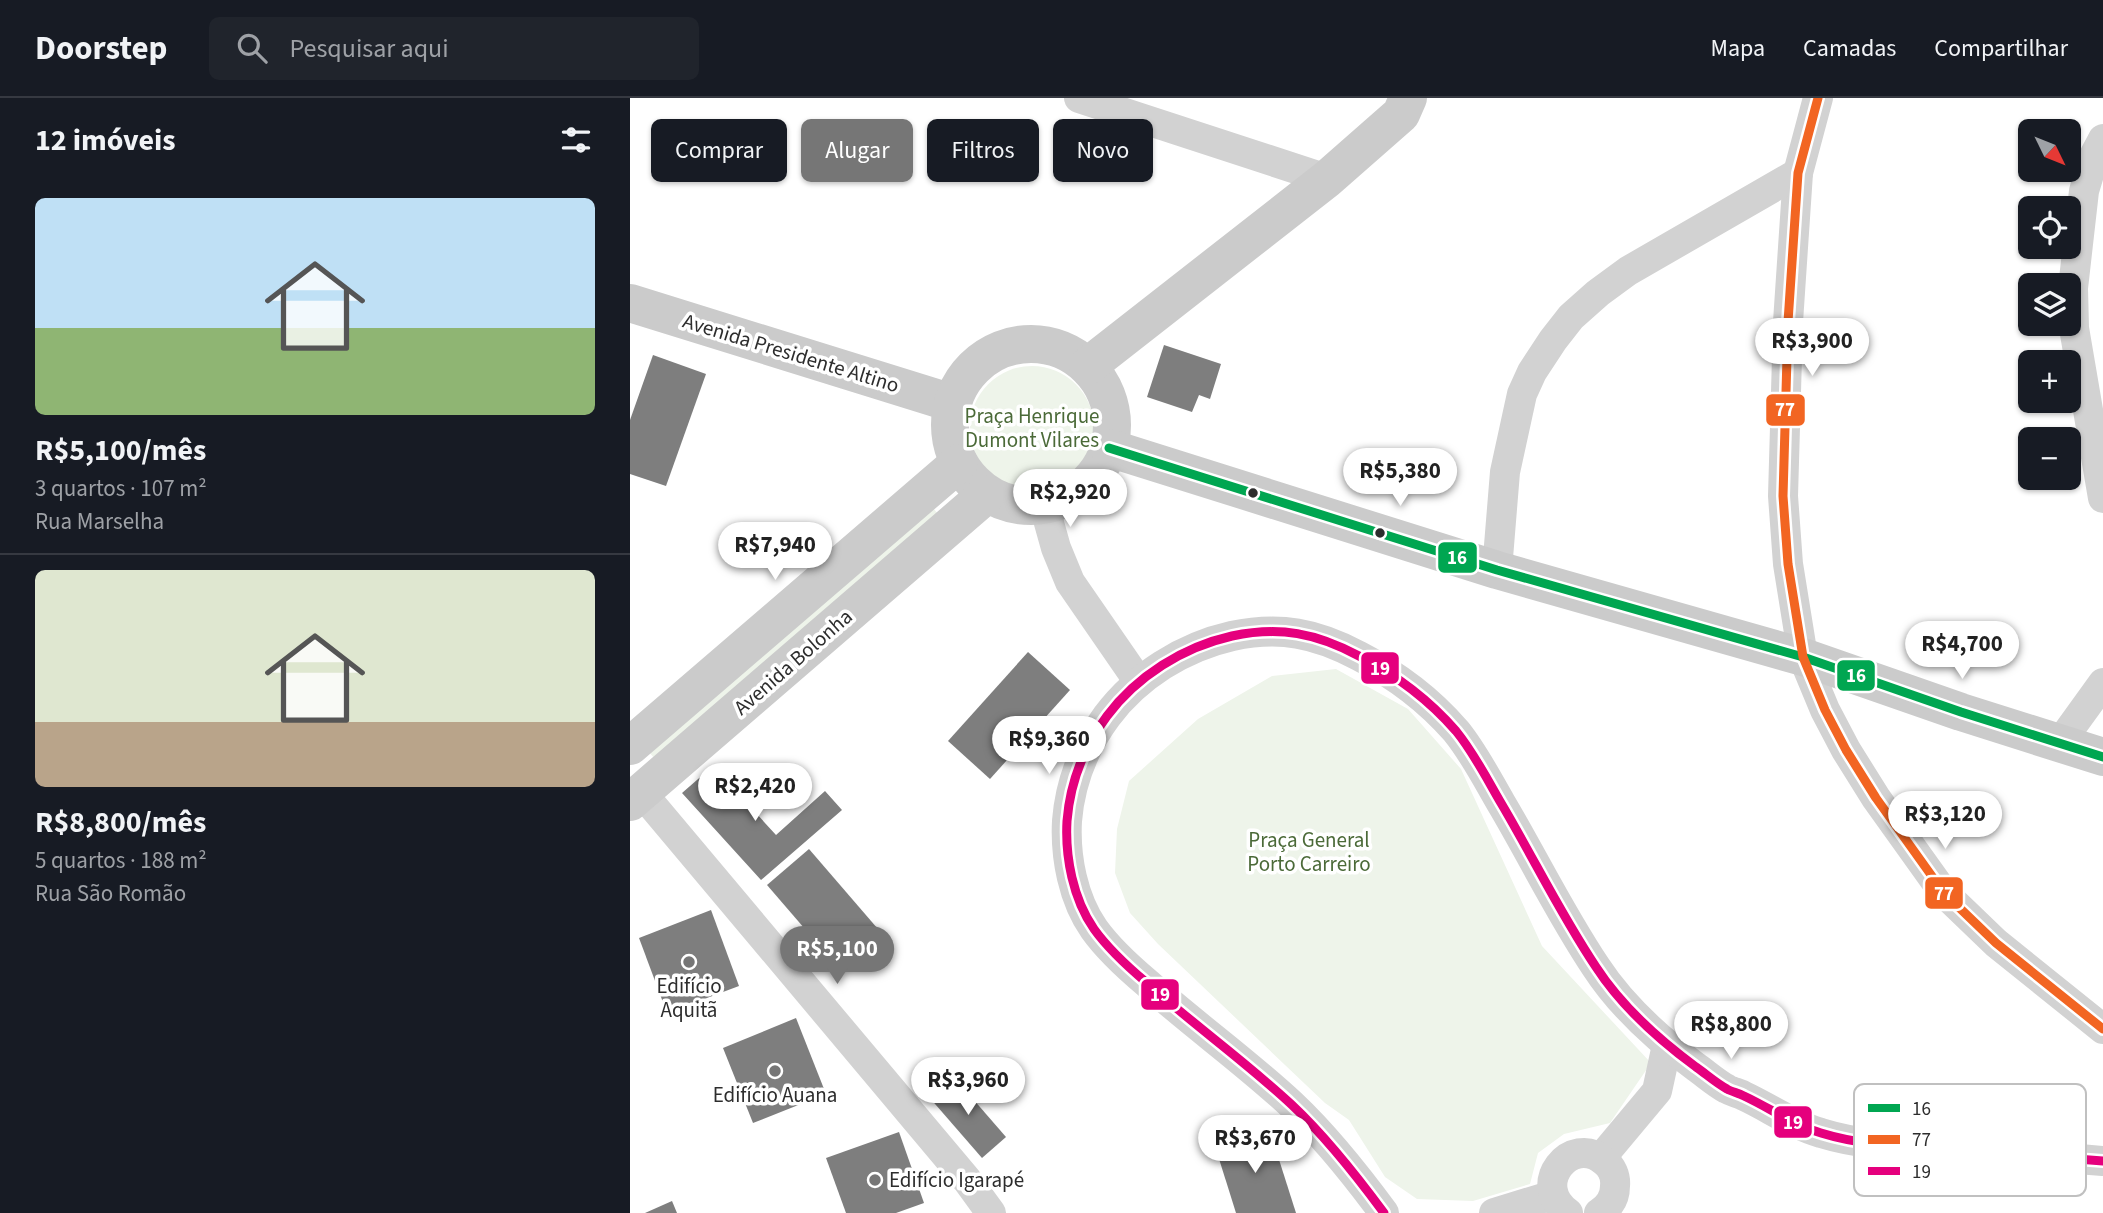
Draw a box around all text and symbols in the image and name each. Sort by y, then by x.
search box [209,17,699,80]
text: Doorstep [35,25,167,72]
icon: search [233,29,271,67]
text: Pesquisar aqui [289,30,449,67]
text: Mapa [1710,31,1765,66]
text: Camadas [1803,31,1896,66]
text: Compartilhar [1934,31,2068,66]
text: 12 imóveis [35,119,176,162]
chip: Comprar [651,119,787,182]
chip: Alugar [801,119,913,182]
chip: Filtros [927,119,1039,182]
chip: Novo [1053,119,1153,182]
north arrow [2018,119,2081,182]
map controls [2018,119,2081,490]
icon: filters [557,121,595,159]
button: locate [2018,196,2081,259]
icon: home [252,243,378,369]
button: layers [2018,273,2081,336]
street label: Avenida Presidente Altino [679,306,903,400]
pin: R$3,900 [1747,318,1877,378]
text: R$3,900 [1771,324,1853,357]
button: + [2018,350,2081,413]
line badge: 77 [1765,393,1806,427]
text: 77 [1775,397,1795,424]
park label: Praça Henrique Dumont Vilares [965,401,1099,455]
button: − [2018,427,2081,490]
text: R$5,100/mês [35,429,206,472]
pin: R$5,380 [1335,448,1465,508]
text: R$5,380 [1359,454,1441,487]
pin: R$2,920 [1005,470,1135,529]
text: 3 quartos · 107 m² [35,472,207,505]
text: R$2,920 [1029,475,1111,508]
unlabelled marker [1246,486,1260,500]
text: Rua Marselha [35,505,164,538]
pin: R$7,940 [710,522,840,582]
unlabelled marker [1373,526,1387,540]
text: R$7,940 [734,528,816,561]
line badge: 16 [1437,541,1478,574]
text: 16 [1447,545,1467,572]
street label: Avenida Bolonha [727,602,859,722]
icon: home [252,615,378,741]
pin: R$4,700 [1897,622,2027,681]
text: R$4,700 [1921,627,2003,660]
line badge: 19 [1360,651,1400,685]
text: 19 [1370,656,1390,683]
line badge: 16 [1836,659,1876,692]
text: 16 [1846,663,1866,690]
pin: R$9,360 [984,716,1114,776]
text: R$9,360 [1008,722,1090,755]
pin: R$2,420 [690,764,820,823]
text: R$2,420 [714,769,796,802]
pin: R$3,120 [1880,792,2010,851]
text: R$3,120 [1904,797,1986,830]
text: R$8,800/mês [35,801,206,844]
park label: Praça General Porto Carreiro [1247,825,1371,879]
text: 5 quartos · 188 m² [35,844,207,877]
line badge: 77 [1924,876,1964,910]
text: Rua São Romão [35,877,186,910]
text: 77 [1934,881,1954,908]
pin: R$5,100 [772,926,902,986]
text: R$5,100 [796,932,878,965]
marker: Edifício Aquitã [681,954,697,970]
place label: Edifício Aquitã [656,971,722,1025]
line badge: 19 [1140,978,1180,1011]
text: 19 [1150,982,1170,1009]
pin: R$8,800 [1666,1002,1796,1061]
text: R$8,800 [1690,1007,1772,1040]
pin: R$3,960 [903,1058,1033,1117]
marker: Edifício Auana [767,1063,783,1079]
text: R$3,960 [927,1063,1009,1096]
place label: Edifício Auana [713,1080,837,1110]
legend [1854,1084,2086,1196]
text: 16 [1912,1096,1931,1123]
line badge: 19 [1773,1105,1813,1139]
text: 19 [1783,1110,1803,1137]
pin: R$3,670 [1190,1116,1320,1175]
text: R$3,670 [1214,1121,1296,1154]
text: 77 [1912,1127,1931,1154]
text: 19 [1912,1159,1931,1186]
place label: Edifício Igarapé [889,1165,1024,1195]
marker: Edifício Igarapé [867,1172,883,1188]

